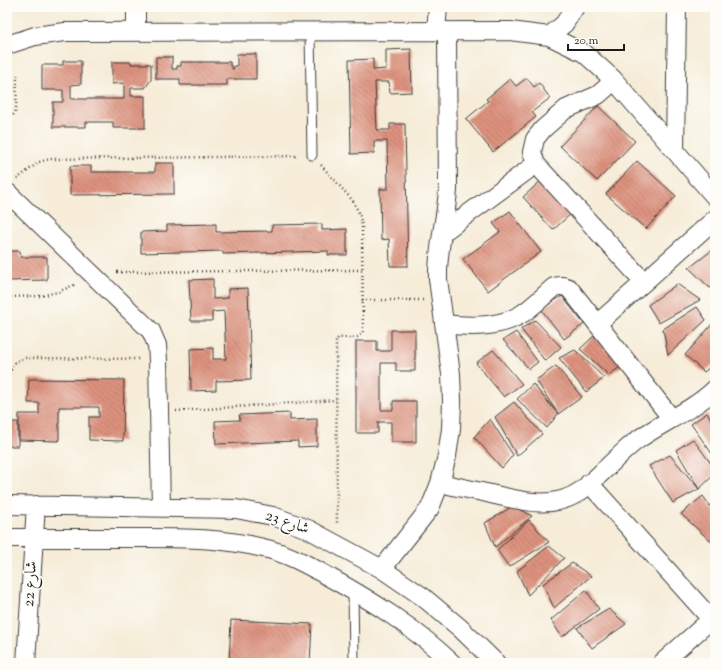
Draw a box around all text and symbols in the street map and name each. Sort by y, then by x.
scale bar [568,26,624,52]
text: 20 m [574,32,599,50]
street label: شارع 23 [262,505,312,541]
street label: شارع 22 [18,560,44,608]

